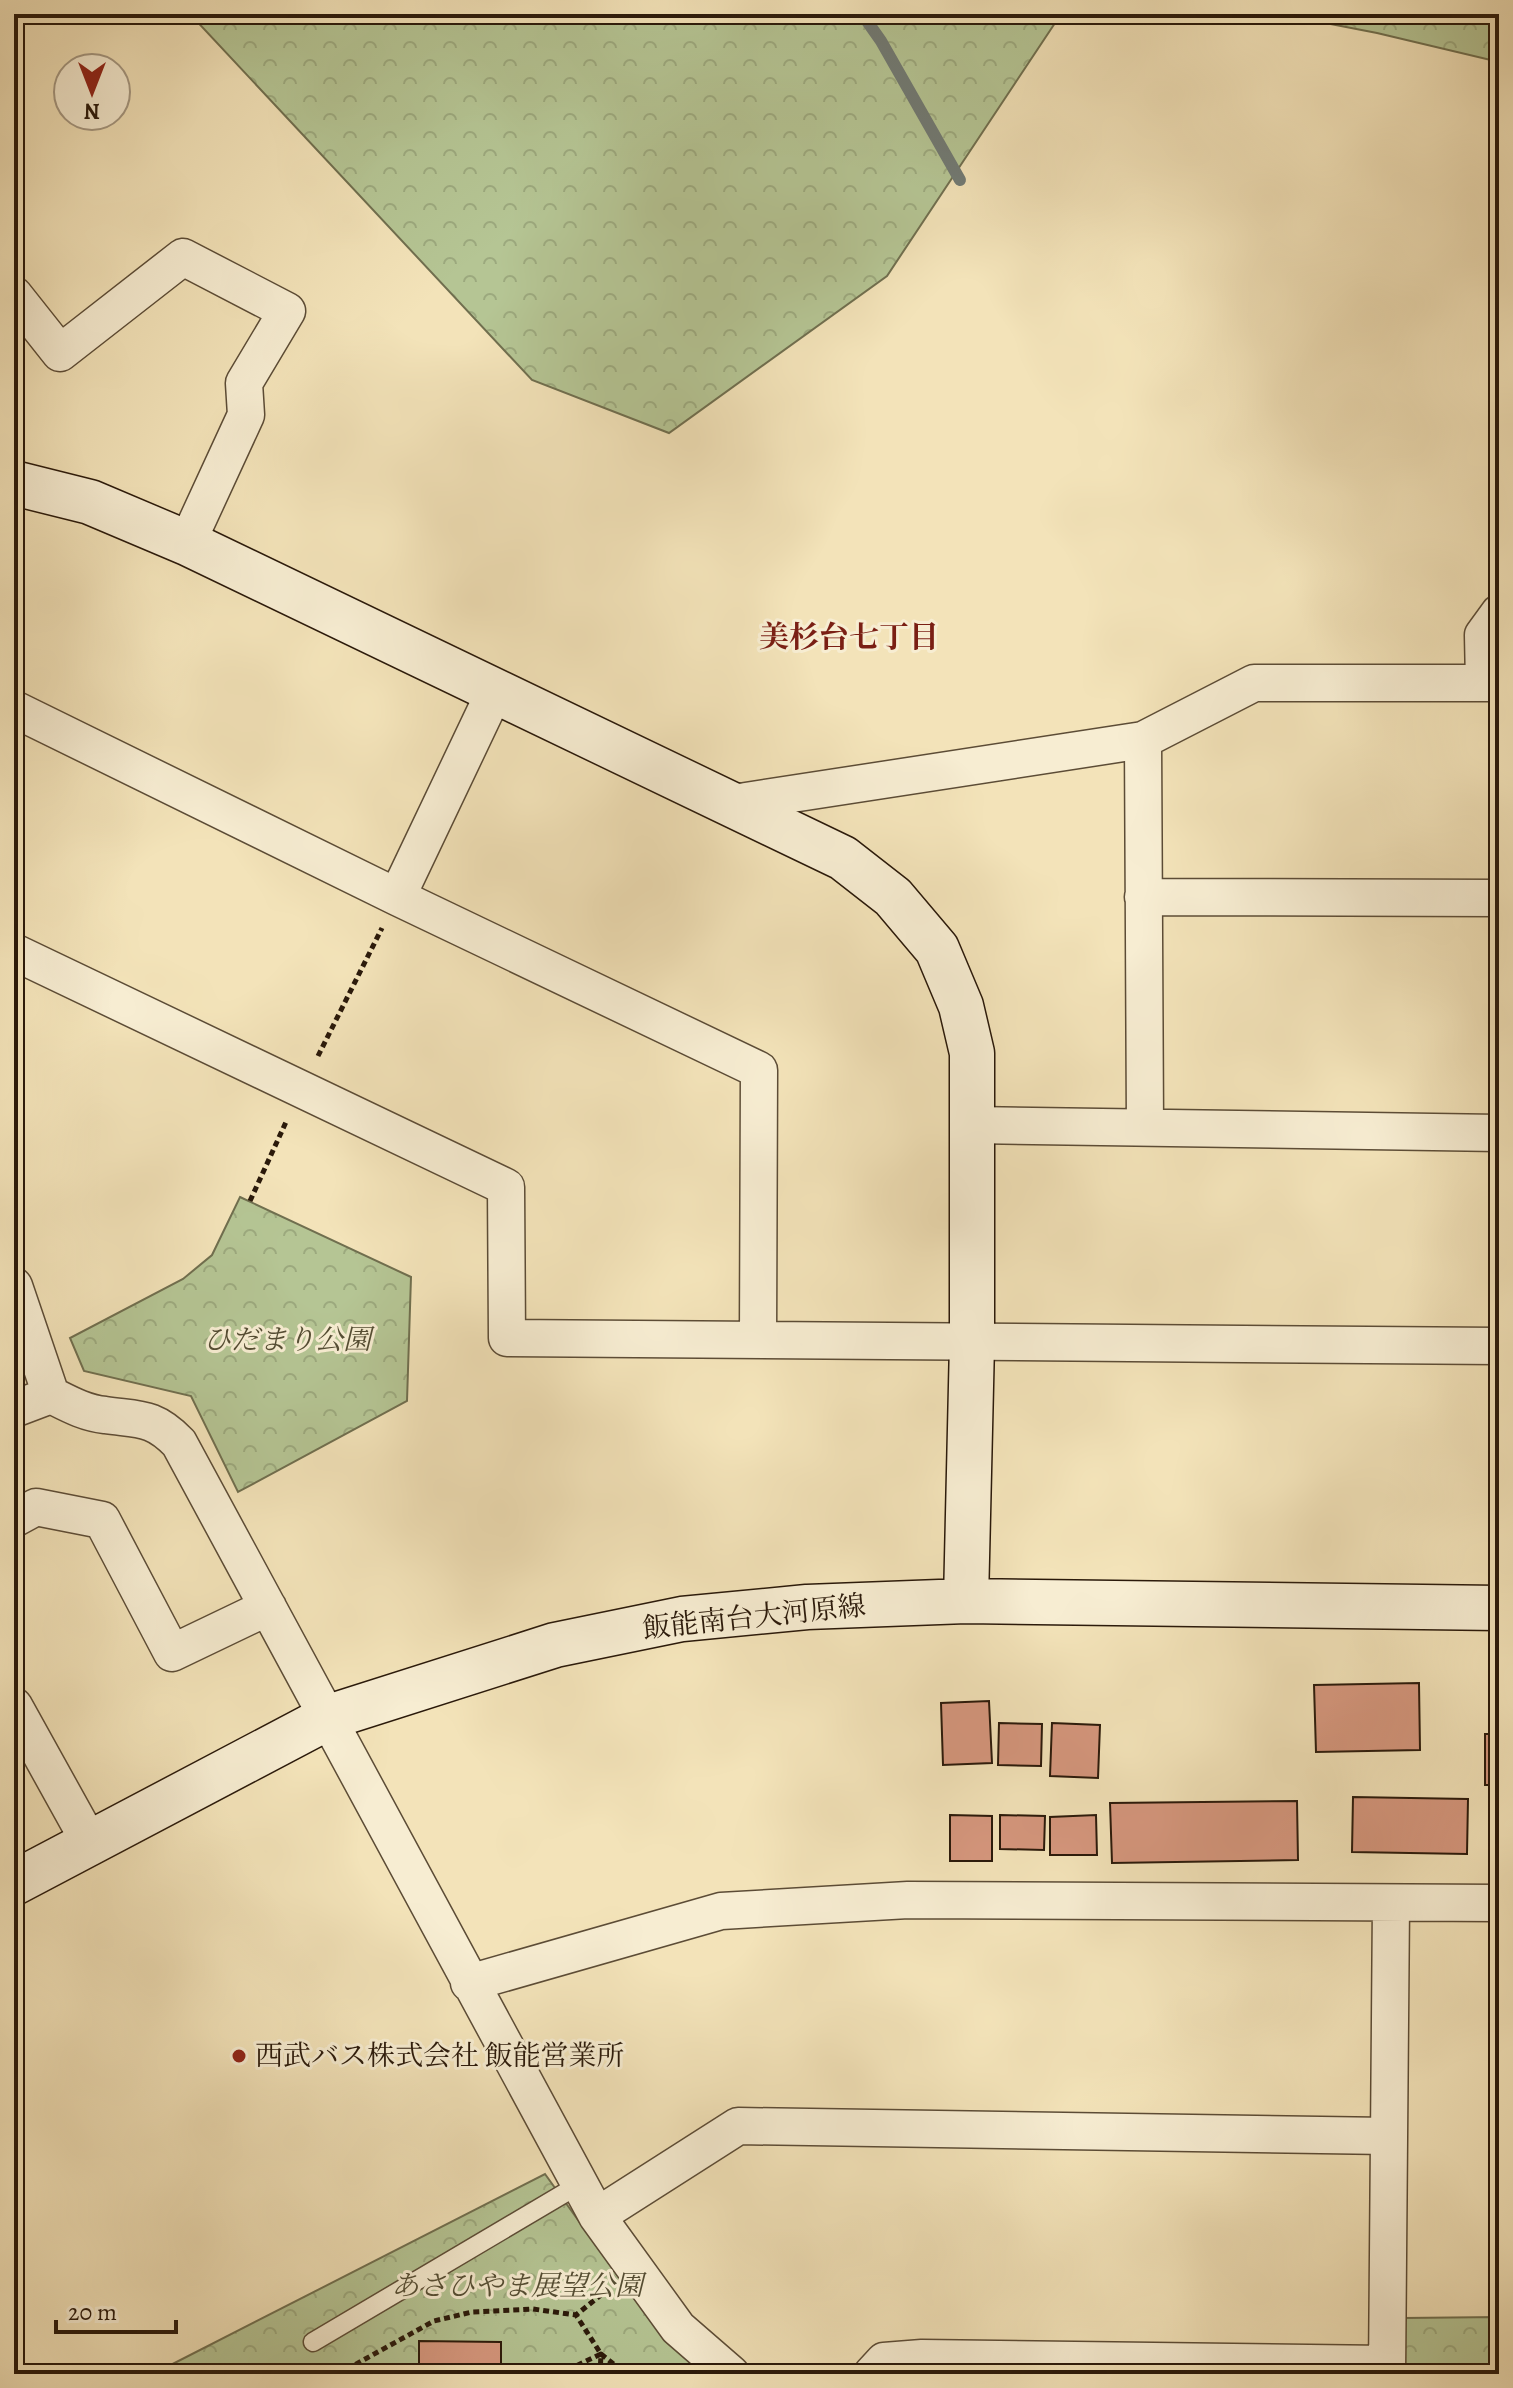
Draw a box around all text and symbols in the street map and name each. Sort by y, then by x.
north arrow [52,52,132,132]
text: N [84,96,100,126]
district label: 美杉台七丁目 [759,617,939,657]
park label: ひだまり公園 [203,1321,375,1359]
street label: 飯能南台大河原線 [641,1586,867,1648]
place label: 西武バス株式会社 飯能営業所 [255,2037,625,2075]
marker: 西武バス株式会社 飯能営業所 [230,2047,248,2065]
park label: あさひやま展望公園 [391,2267,647,2305]
scale bar [56,2284,176,2334]
text: 20 m [68,2296,117,2328]

